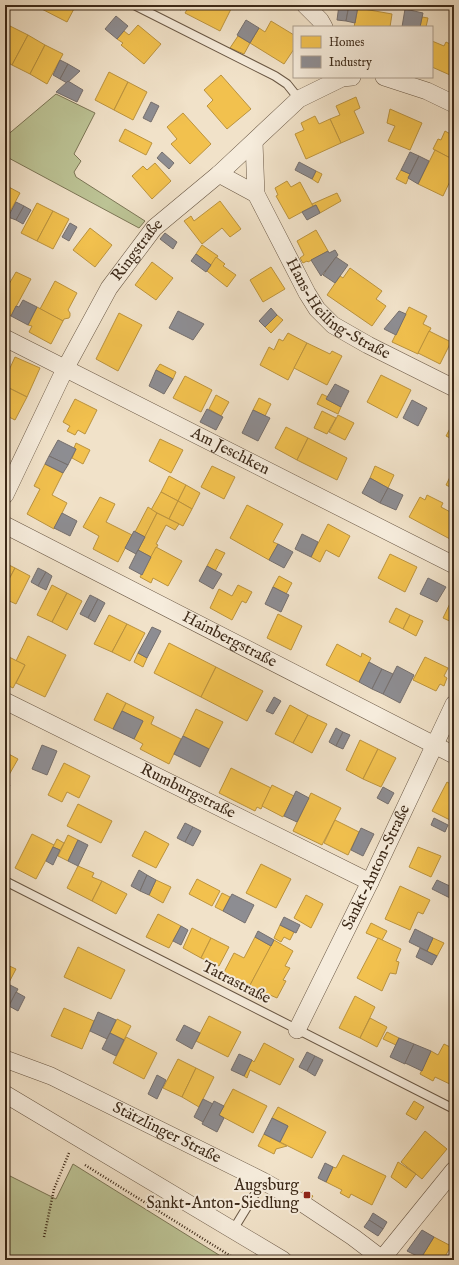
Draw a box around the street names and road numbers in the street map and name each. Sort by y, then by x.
street label: Ringstraße [107,215,167,285]
street label: Hans-Heiling-Straße [281,255,393,364]
street label: Am Jeschken [186,423,273,480]
street label: Hainbergstraße [179,607,280,672]
street label: Rumburgstraße [137,760,239,824]
street label: Sankt-Anton-Straße [338,802,415,933]
street label: Tatrastraße [198,957,274,1009]
street label: Stätzlinger Straße [109,1098,224,1168]

